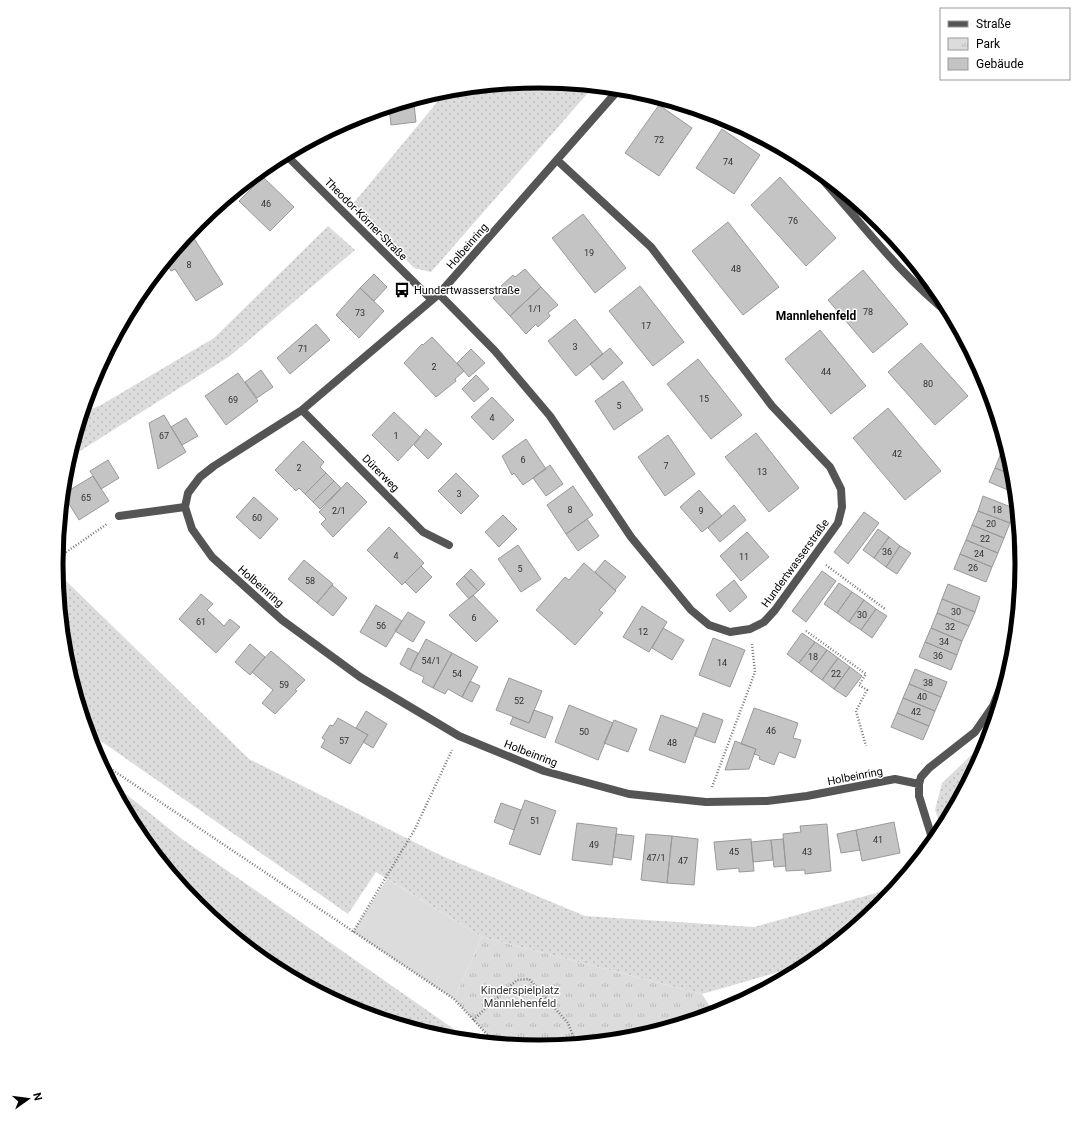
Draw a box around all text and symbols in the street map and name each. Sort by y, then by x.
legend [940,8,1070,80]
text: Straße [976,17,1011,31]
text: Park [976,37,1001,51]
text: Gebäude [976,57,1024,71]
house number: 72 [654,135,664,145]
house number: 74 [723,157,733,167]
street label: Theodor-Körner-Straße [322,175,410,263]
house number: 46 [261,199,271,209]
house number: 76 [788,216,798,226]
street label: Holbeinring [444,221,491,272]
house number: 19 [584,248,594,258]
house number: 8 [186,260,192,270]
house number: 48 [731,264,741,274]
bus stop icon: Hundertwasserstraße [393,281,411,299]
place label: Hundertwasserstraße [414,284,520,297]
house number: 1/1 [528,304,542,314]
house number: 78 [863,307,873,317]
house number: 73 [355,308,365,318]
district label: Mannlehenfeld [776,309,857,323]
house number: 17 [641,321,651,331]
house number: 3 [572,342,578,352]
house number: 71 [298,344,308,354]
house number: 2 [431,362,437,372]
house number: 44 [821,367,831,377]
house number: 80 [923,379,933,389]
house number: 15 [699,394,709,404]
house number: 69 [228,395,238,405]
house number: 5 [616,401,622,411]
house number: 4 [489,413,495,423]
house number: 67 [159,431,169,441]
house number: 1 [393,431,399,441]
house number: 42 [892,449,902,459]
street label: Dürerweg [359,452,402,495]
house number: 6 [520,455,526,465]
house number: 7 [663,461,669,471]
house number: 2 [296,463,302,473]
house number: 13 [757,467,767,477]
house number: 3 [456,489,462,499]
house number: 65 [81,493,91,503]
house number: 8 [567,505,573,515]
house number: 18 [992,505,1002,515]
house number: 2/1 [332,506,346,516]
house number: 9 [698,506,704,516]
house number: 60 [252,513,262,523]
street label: Hundertwasserstraße [759,516,832,610]
house number: 20 [986,519,996,529]
house number: 22 [980,534,990,544]
house number: 36 [882,547,892,557]
house number: 24 [974,549,984,559]
house number: 4 [393,551,399,561]
house number: 11 [739,552,749,562]
street label: Holbeinring [235,563,286,610]
house number: 26 [968,563,978,573]
house number: 5 [517,564,523,574]
house number: 58 [305,576,315,586]
house number: 30 [951,607,961,617]
house number: 30 [857,610,867,620]
house number: 6 [471,613,477,623]
house number: 61 [196,617,206,627]
house number: 56 [376,621,386,631]
house number: 32 [945,622,955,632]
house number: 12 [638,627,648,637]
house number: 34 [939,637,949,647]
house number: 36 [933,651,943,661]
house number: 18 [808,652,818,662]
house number: 54/1 [422,656,440,666]
house number: 14 [717,658,727,668]
house number: 54 [452,669,462,679]
house number: 22 [831,669,841,679]
house number: 38 [923,678,933,688]
house number: 59 [279,680,289,690]
house number: 40 [917,692,927,702]
house number: 52 [514,696,524,706]
house number: 42 [911,707,921,717]
house number: 46 [766,726,776,736]
house number: 50 [579,727,589,737]
house number: 57 [339,736,349,746]
street label: Holbeinring [502,737,559,770]
house number: 48 [667,738,677,748]
street label: Holbeinring [826,765,884,788]
house number: 51 [530,816,540,826]
house number: 41 [873,835,883,845]
house number: 49 [589,840,599,850]
house number: 45 [729,847,739,857]
house number: 43 [802,847,812,857]
house number: 47/1 [647,853,665,863]
house number: 47 [678,856,688,866]
park label: Kinderspielplatz Mannlehenfeld [481,984,560,1010]
north arrow [8,1079,48,1119]
text: N [30,1091,45,1102]

